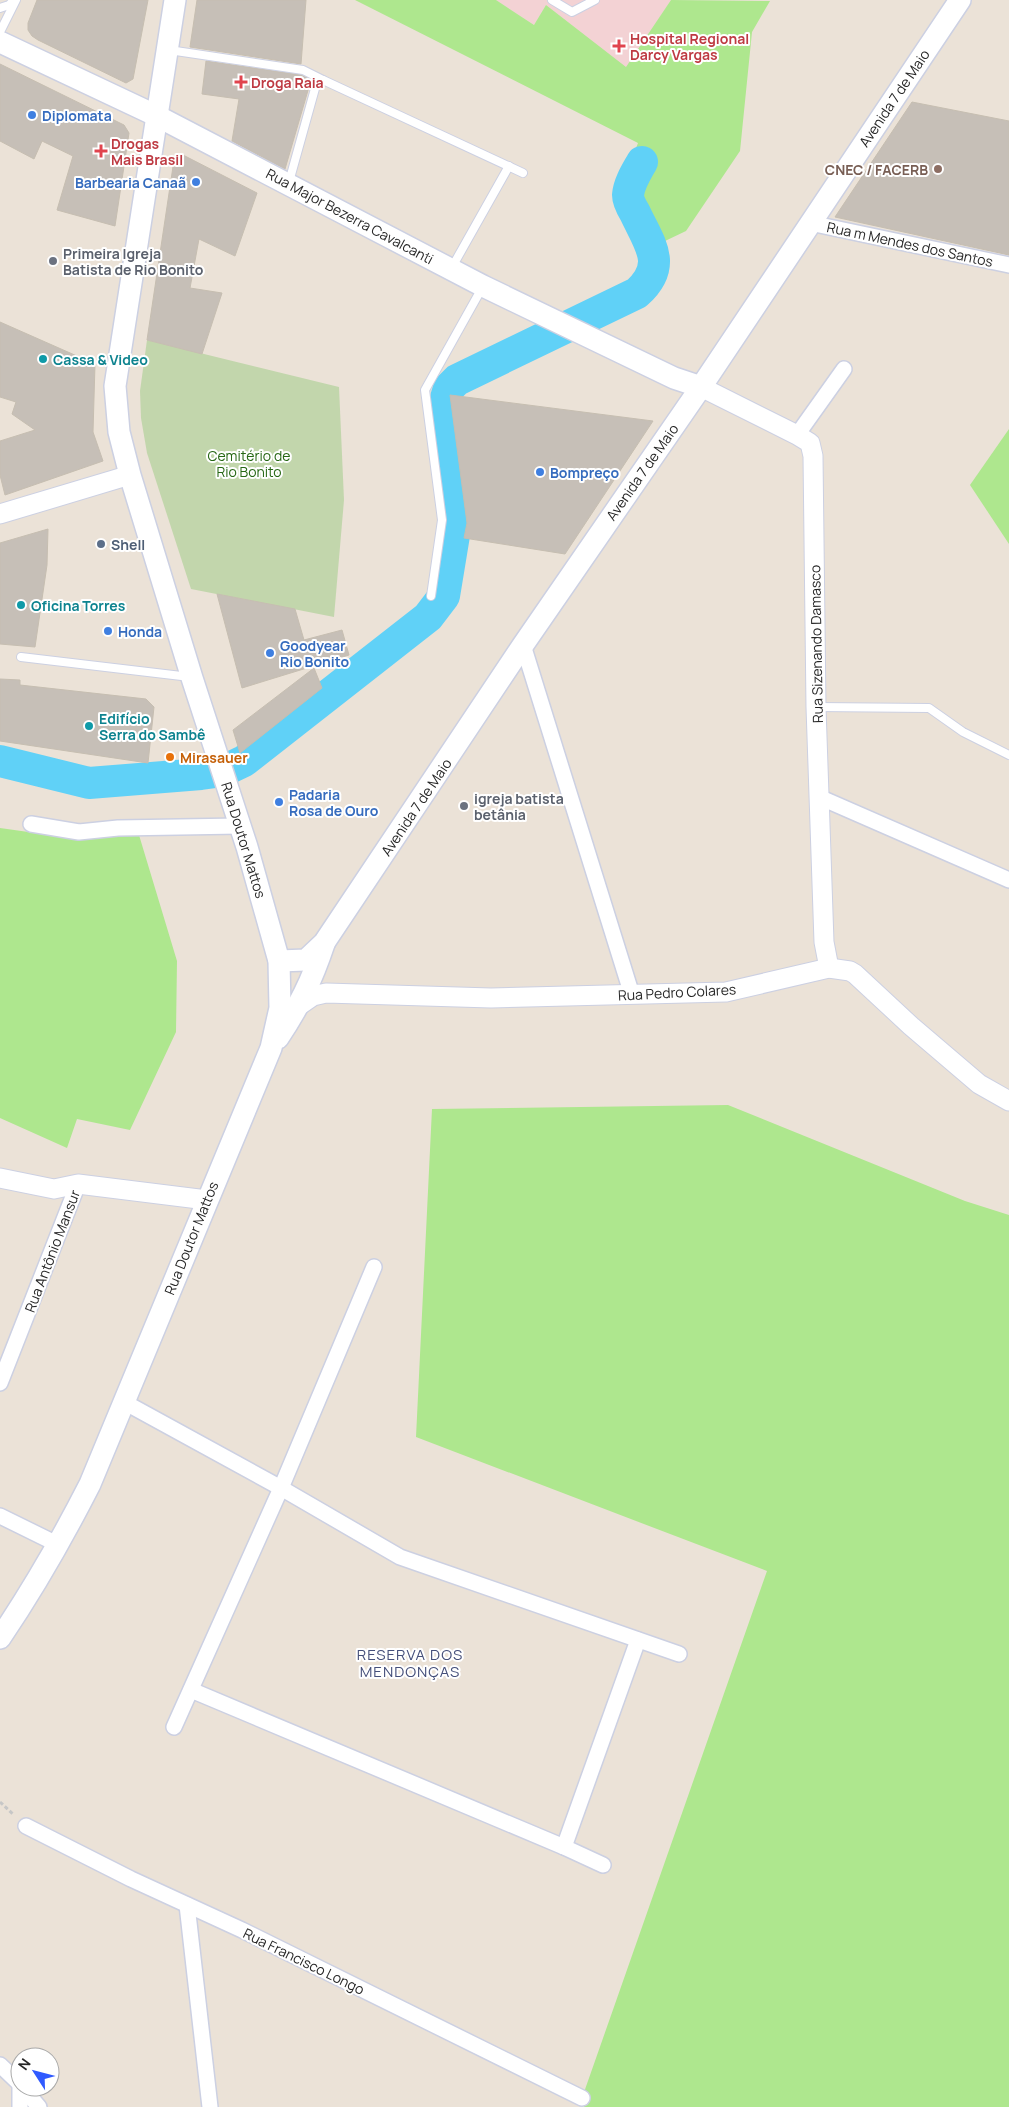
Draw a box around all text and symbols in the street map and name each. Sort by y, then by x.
place label: Hospital Regional Darcy Vargas [630,29,749,64]
marker: Hospital Regional Darcy Vargas [612,39,626,53]
street label: Avenida 7 de Maio [854,46,934,150]
place label: Droga Raia [251,73,324,92]
marker: Droga Raia [235,76,247,88]
place label: Diplomata [42,106,112,125]
marker: Diplomata [26,109,38,121]
place label: Drogas Mais Brasil [111,134,183,169]
marker: Drogas Mais Brasil [95,145,107,157]
place label: CNEC / FACERB [825,160,928,179]
marker: CNEC / FACERB [932,163,944,175]
street label: Rua Major Bezerra Cavalcanti [263,164,437,268]
place label: Barbearia Canaã [75,173,186,192]
marker: Barbearia Canaã [190,176,202,188]
street label: Rua m Mendes dos Santos [825,217,995,271]
place label: Primeira Igreja Batista de Rio Bonito [63,244,204,279]
marker: Primeira Igreja Batista de Rio Bonito [47,255,59,267]
place label: Cassa & Video [53,350,148,369]
marker: Cassa & Video [37,353,49,365]
street label: Avenida 7 de Maio [602,420,682,524]
park label: Cemitério de Rio Bonito [208,446,290,481]
place label: Bompreço [550,463,619,482]
marker: Bompreço [534,466,546,478]
place label: Shell [111,535,145,554]
marker: Shell [95,538,107,550]
street label: Rua Sizenando Damasco [805,565,827,723]
place label: Oficina Torres [31,596,126,615]
marker: Oficina Torres [15,599,27,611]
place label: Honda [118,622,162,641]
marker: Honda [102,625,114,637]
place label: Goodyear Rio Bonito [280,636,349,671]
marker: Goodyear Rio Bonito [264,647,276,659]
place label: Edifício Serra do Sambê [99,709,206,744]
marker: Edifício Serra do Sambê [83,720,95,732]
place label: Mirasauer [180,748,248,767]
marker: Mirasauer [164,751,176,763]
street label: Avenida 7 de Maio [376,755,456,859]
street label: Rua Doutor Mattos [217,780,271,900]
place label: Padaria Rosa de Ouro [289,785,379,820]
place label: igreja batista betânia [474,789,564,824]
marker: Padaria Rosa de Ouro [273,796,285,808]
marker: igreja batista betânia [458,800,470,812]
street label: Rua Pedro Colares [617,979,737,1005]
street label: Rua Doutor Mattos [160,1178,222,1298]
street label: Rua Antônio Mansur [20,1187,84,1315]
district label: RESERVA DOS MENDONÇAS [357,1644,463,1682]
street label: Rua Francisco Longo [240,1923,368,1999]
north arrow [10,2047,60,2097]
text: N [13,2054,35,2074]

